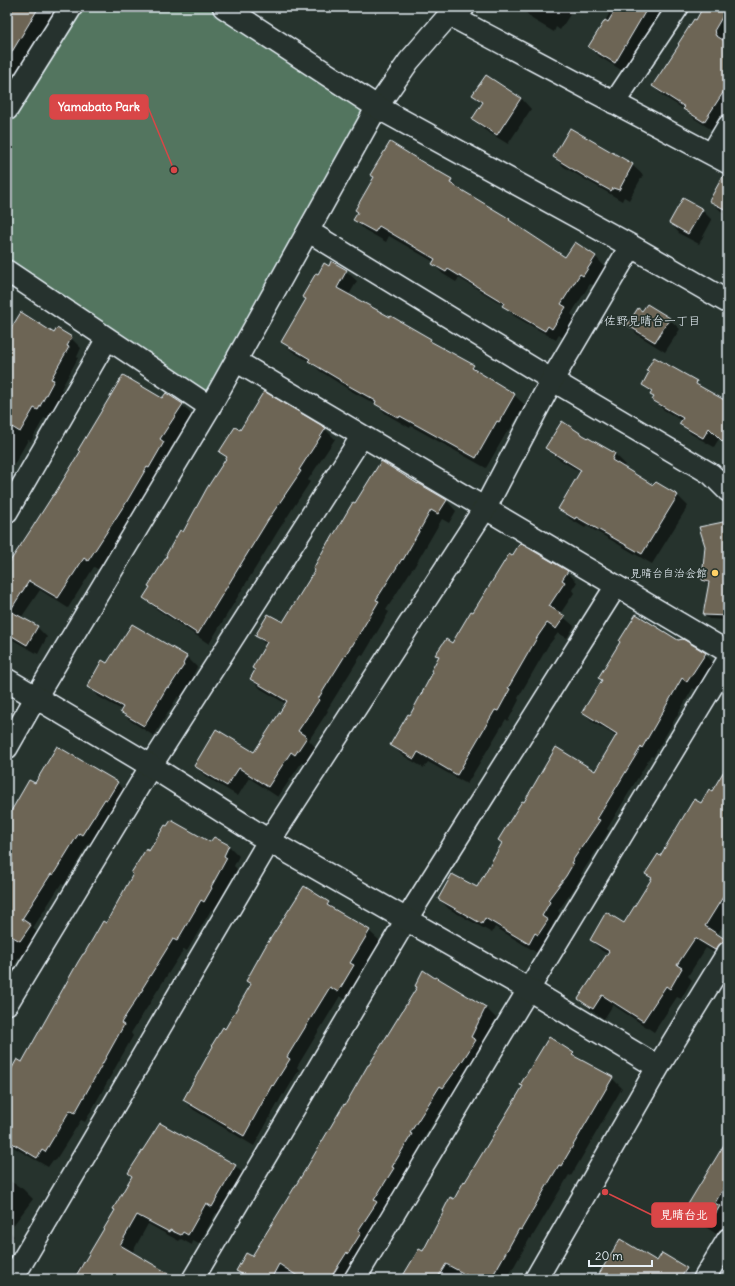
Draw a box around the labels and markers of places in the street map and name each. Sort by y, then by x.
callout: Yamabato Park [50,95,148,119]
place label: 見晴台自治会館 [630,566,707,580]
marker: 見晴台自治会館 [710,568,720,578]
callout: 見晴台北 [652,1203,716,1227]

